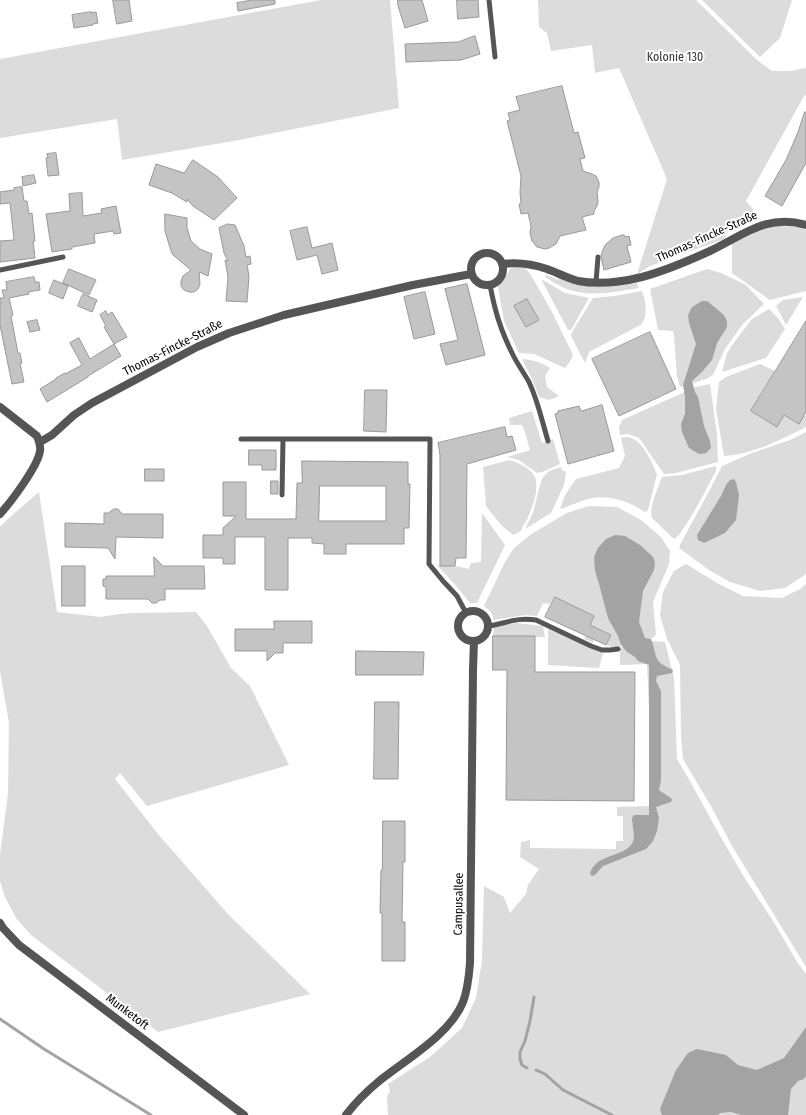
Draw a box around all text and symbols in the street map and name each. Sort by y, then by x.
park label: Kolonie 130 [647,51,703,65]
street label: Thomas-Fincke-Straße [654,208,760,266]
street label: Thomas-Fincke-Straße [121,317,225,379]
street label: Campusallee [451,873,467,935]
street label: Munketoft [103,991,151,1033]

